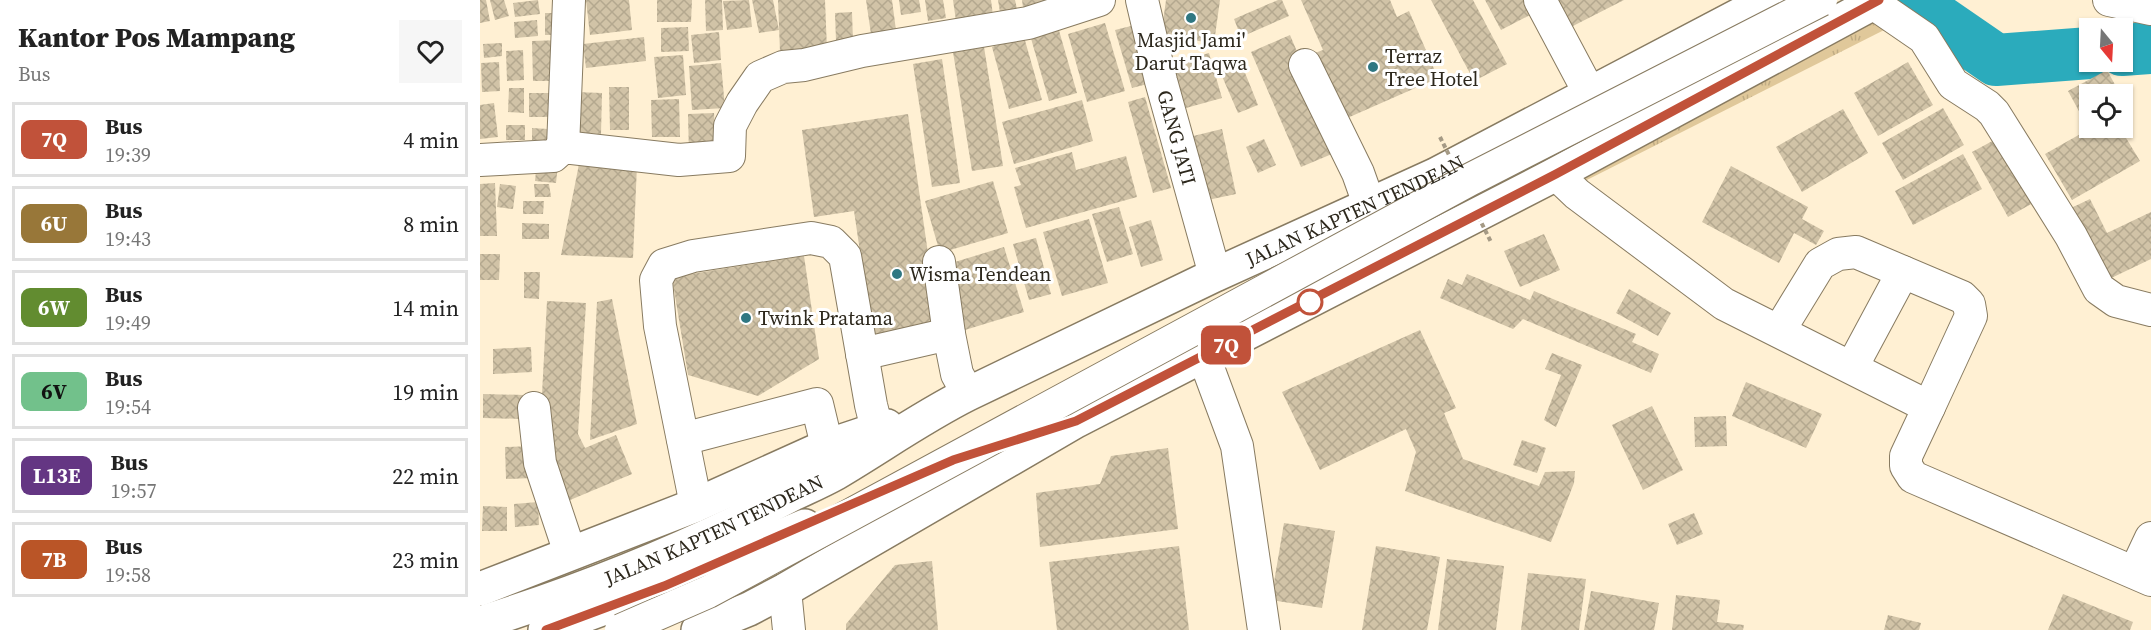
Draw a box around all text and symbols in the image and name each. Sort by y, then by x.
marker: Masjid Jami' Darut Taqwa [1184,11,1198,25]
text: Kantor Pos Mampang [18,18,295,56]
north arrow [2079,18,2133,72]
map controls [2079,18,2133,138]
button: heart [399,20,462,83]
place label: Masjid Jami' Darut Taqwa [1135,26,1248,77]
place label: Terraz Tree Hotel [1385,42,1478,93]
text: Bus [18,60,51,88]
marker: Terraz Tree Hotel [1366,60,1380,74]
button: locate [2079,84,2133,138]
street label: GANG JATI [1150,87,1203,188]
text: Bus [105,111,142,141]
text: 7Q [41,125,67,154]
text: 4 min [403,125,459,155]
text: 19:39 [105,141,151,169]
street label: JALAN KAPTEN TENDEAN [1240,148,1469,274]
text: Bus [105,195,142,225]
text: 6U [41,209,67,238]
text: 8 min [403,209,459,239]
text: 19:43 [105,225,151,253]
place label: Wisma Tendean [909,260,1051,288]
marker: Wisma Tendean [890,267,904,281]
text: Bus [105,279,142,309]
unlabelled marker [1297,289,1323,315]
text: 6W [38,293,70,322]
text: 14 min [392,293,459,323]
place label: Twink Pratama [758,304,894,332]
text: 19:49 [105,309,151,337]
marker: Twink Pratama [739,311,753,325]
line badge: 7Q [1199,326,1253,364]
text: 7Q [1213,331,1239,360]
text: Bus [105,363,142,393]
text: 6V [41,377,67,406]
text: 19 min [392,377,459,407]
text: 19:54 [105,393,151,421]
text: Bus [110,447,148,477]
text: L13E [33,461,80,490]
text: 22 min [392,461,459,491]
street label: JALAN KAPTEN TENDEAN [599,468,828,592]
text: 19:57 [110,477,156,505]
text: Bus [105,531,142,561]
text: 7B [41,545,67,574]
text: 23 min [392,545,459,575]
text: 19:58 [105,561,151,589]

